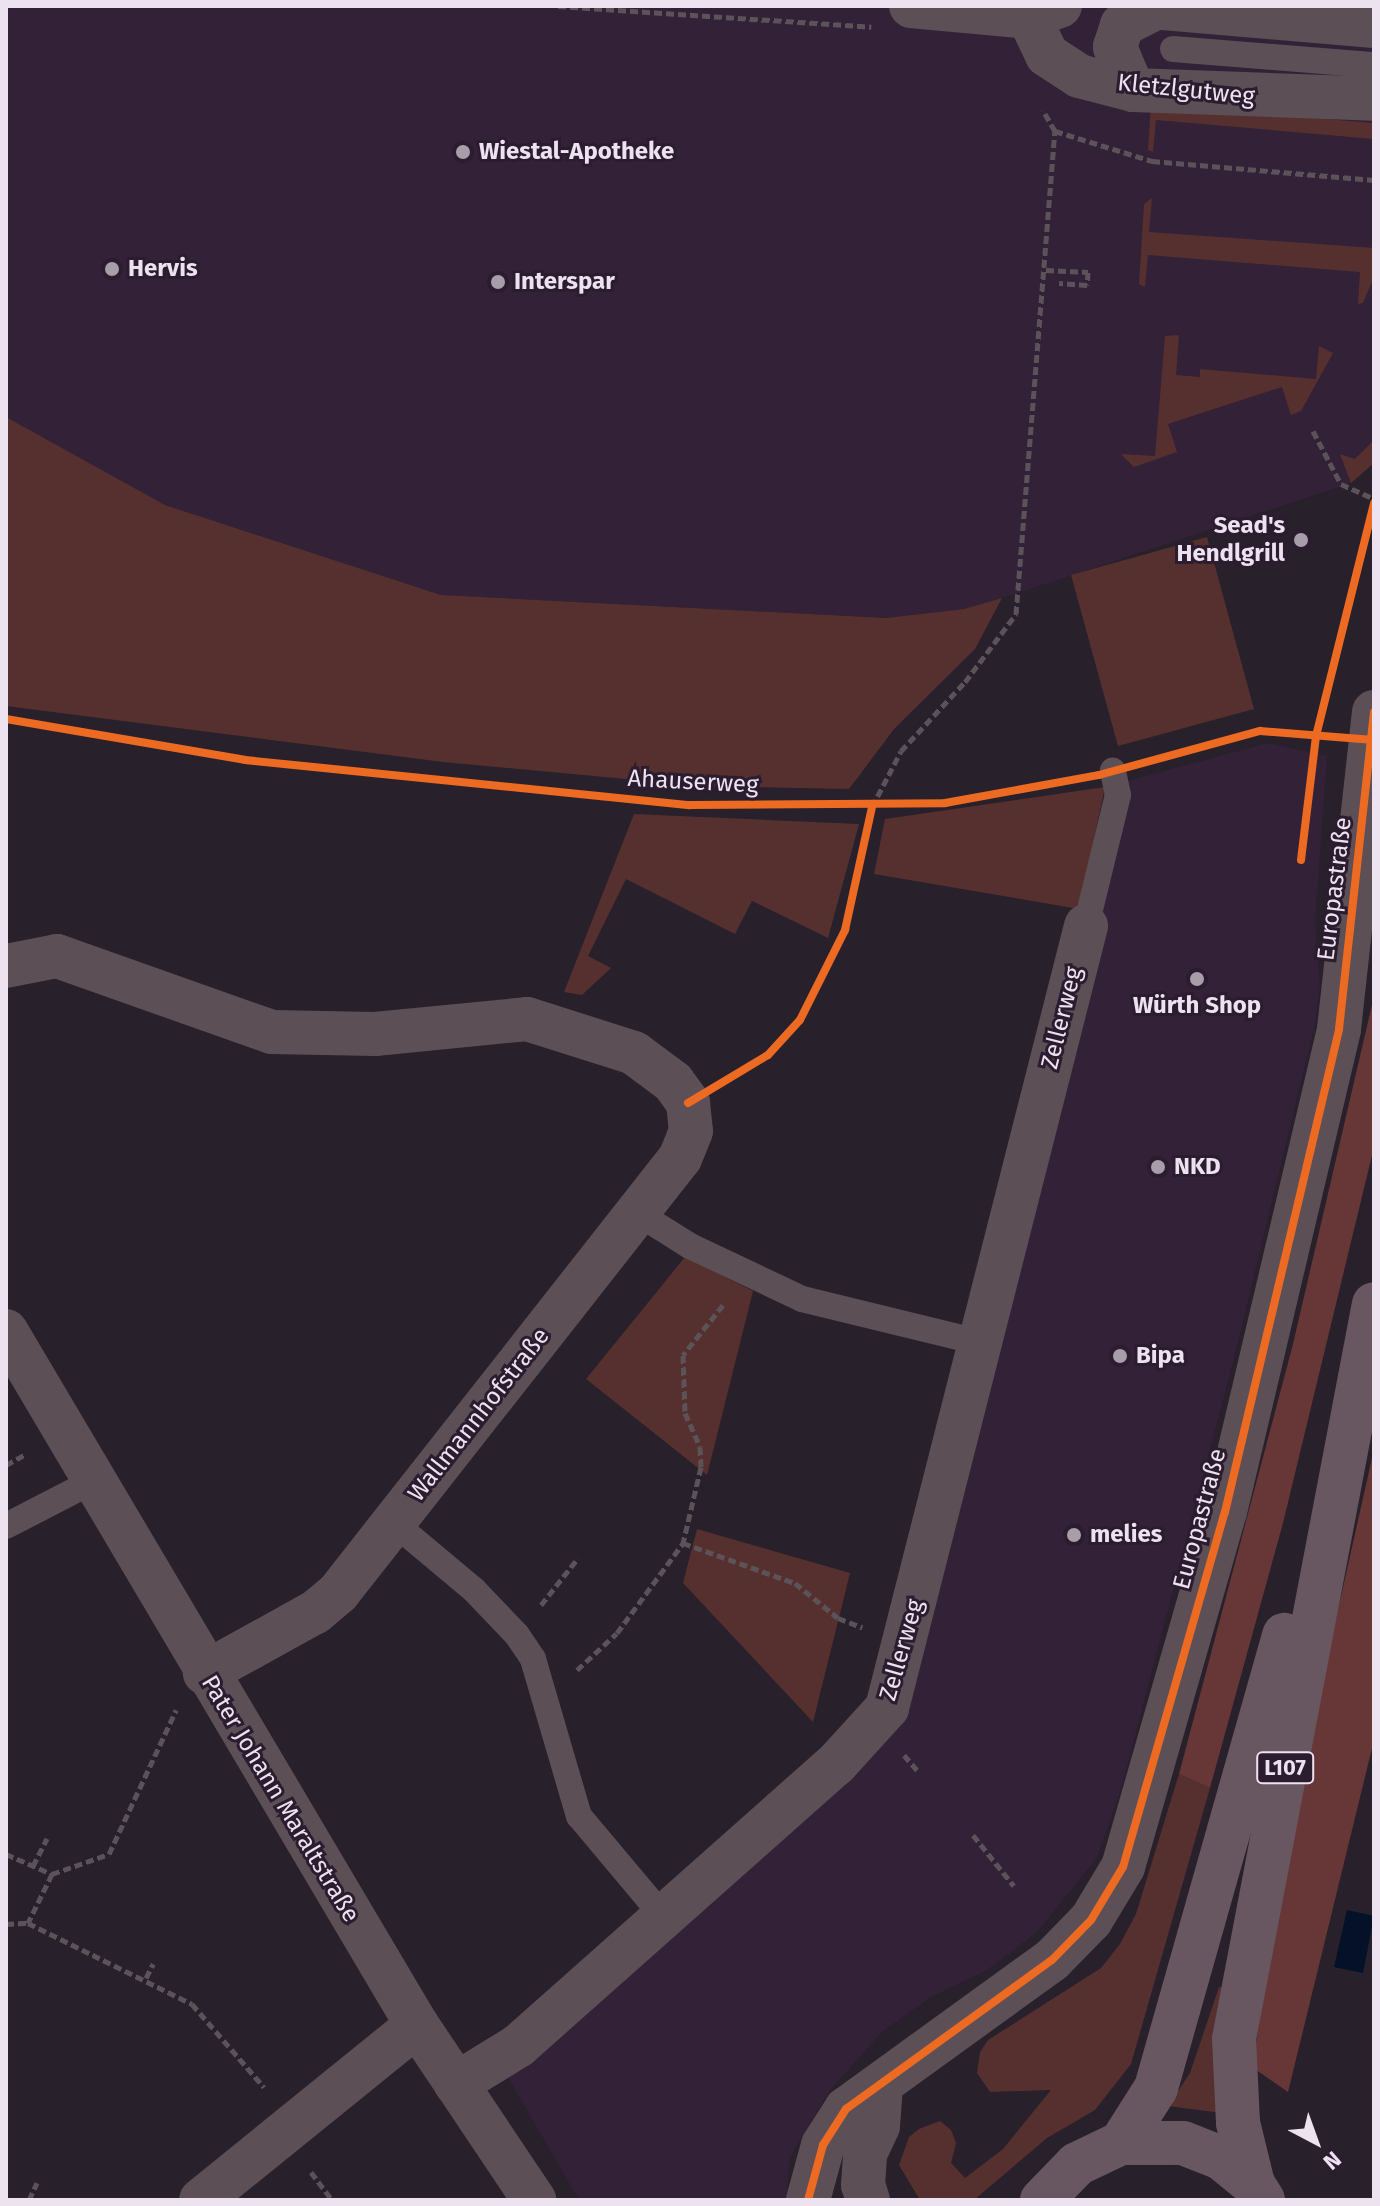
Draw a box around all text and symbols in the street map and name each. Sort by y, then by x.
street label: Kletzlgutweg [1116,68,1256,112]
place label: Wiestal-Apotheke [479,138,674,166]
marker: Wiestal-Apotheke [454,143,472,161]
place label: Hervis [128,255,198,283]
marker: Hervis [103,260,121,278]
place label: Interspar [514,268,615,296]
marker: Interspar [489,273,507,291]
place label: Sead's Hendlgrill [1177,512,1285,568]
marker: Sead's Hendlgrill [1292,531,1310,549]
street label: Ahauserweg [627,764,759,800]
street label: Europastraße [1312,816,1358,962]
street label: Zellerweg [1035,964,1089,1072]
marker: Würth Shop [1188,970,1206,988]
place label: Würth Shop [1133,992,1261,1020]
place label: NKD [1174,1153,1221,1181]
marker: NKD [1149,1158,1167,1176]
street label: Wallmannhofstraße [402,1322,556,1508]
place label: Bipa [1136,1342,1185,1370]
marker: Bipa [1111,1347,1129,1365]
street label: Europastraße [1167,1445,1233,1593]
place label: melies [1090,1521,1162,1549]
marker: melies [1065,1526,1083,1544]
street label: Zellerweg [874,1596,930,1704]
street label: Pater Johann Maraltstraße [195,1670,365,1928]
road number: L107 [1255,1750,1315,1786]
north arrow [1276,2102,1356,2182]
text: N [1318,2146,1346,2175]

